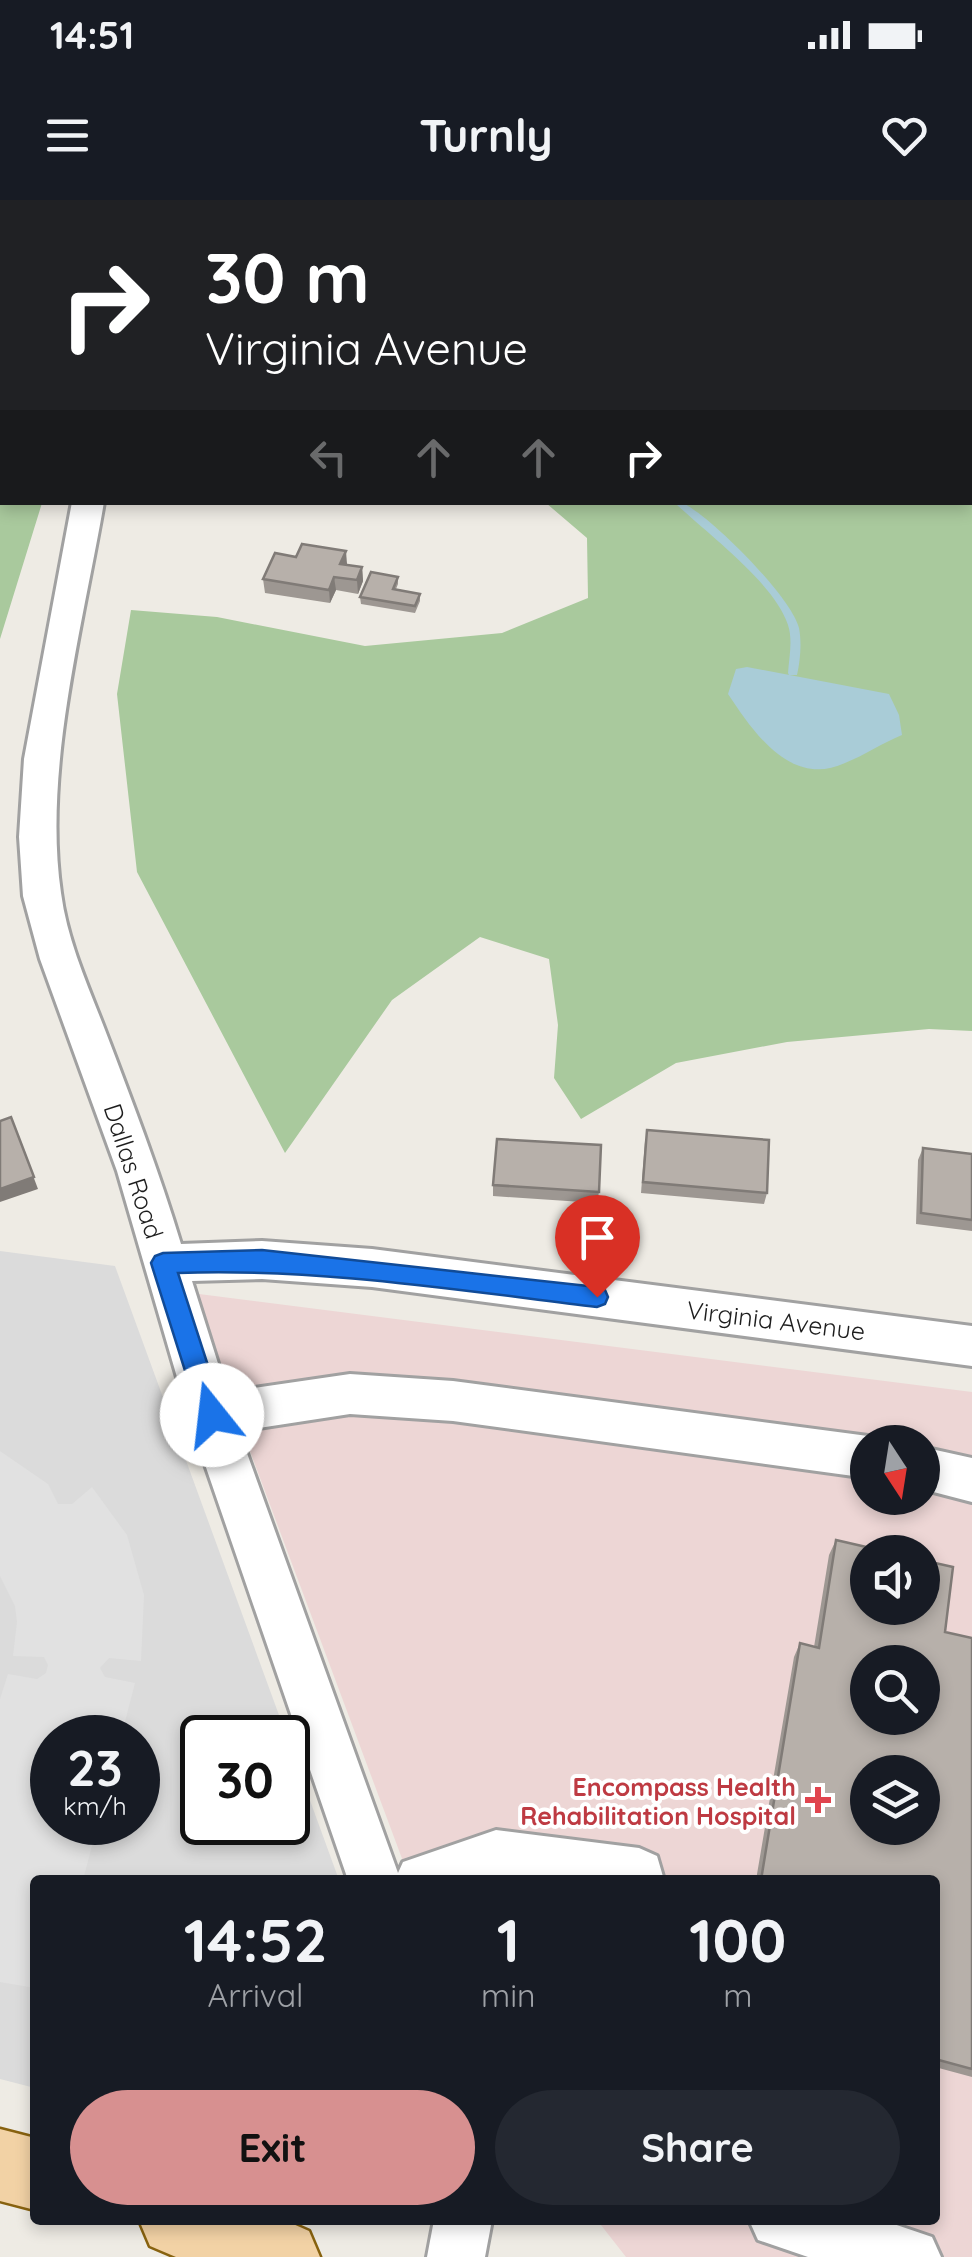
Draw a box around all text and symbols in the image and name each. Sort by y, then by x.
text: 14:51 [50,11,134,59]
text: Turnly [419,107,553,163]
icon: menu [40,108,95,163]
icon: heart [877,108,932,163]
text: 30 m [205,233,370,321]
icon: right [40,240,170,370]
text: Virginia Avenue [205,320,528,376]
icon: left [301,430,356,485]
icon: ahead [406,430,461,485]
icon: ahead [511,430,566,485]
icon: right [616,430,671,485]
street label: Dallas Road [98,1099,170,1243]
pin [555,1195,640,1298]
icon: arrive [570,1210,625,1265]
street label: Virginia Avenue [685,1294,867,1346]
position arrow [160,1363,264,1467]
north arrow [850,1425,940,1515]
map controls [850,1425,940,1845]
button: sound [850,1535,940,1625]
button: search [850,1645,940,1735]
speed limit sign: 30 [180,1715,310,1845]
text: 23 [67,1736,123,1799]
button: layers [850,1755,940,1845]
place label: Encompass Health Rehabilitation Hospital [520,1771,796,1831]
marker: Encompass Health Rehabilitation Hospital [805,1787,831,1813]
text: km/h [63,1790,127,1821]
text: 14:52 [184,1902,327,1977]
text: 1 [497,1902,520,1977]
text: 100 [689,1902,786,1977]
text: Arrival [208,1975,303,2015]
text: min [481,1975,536,2015]
text: m [723,1975,752,2015]
button: Exit [70,2090,475,2205]
button: Share [495,2090,900,2205]

